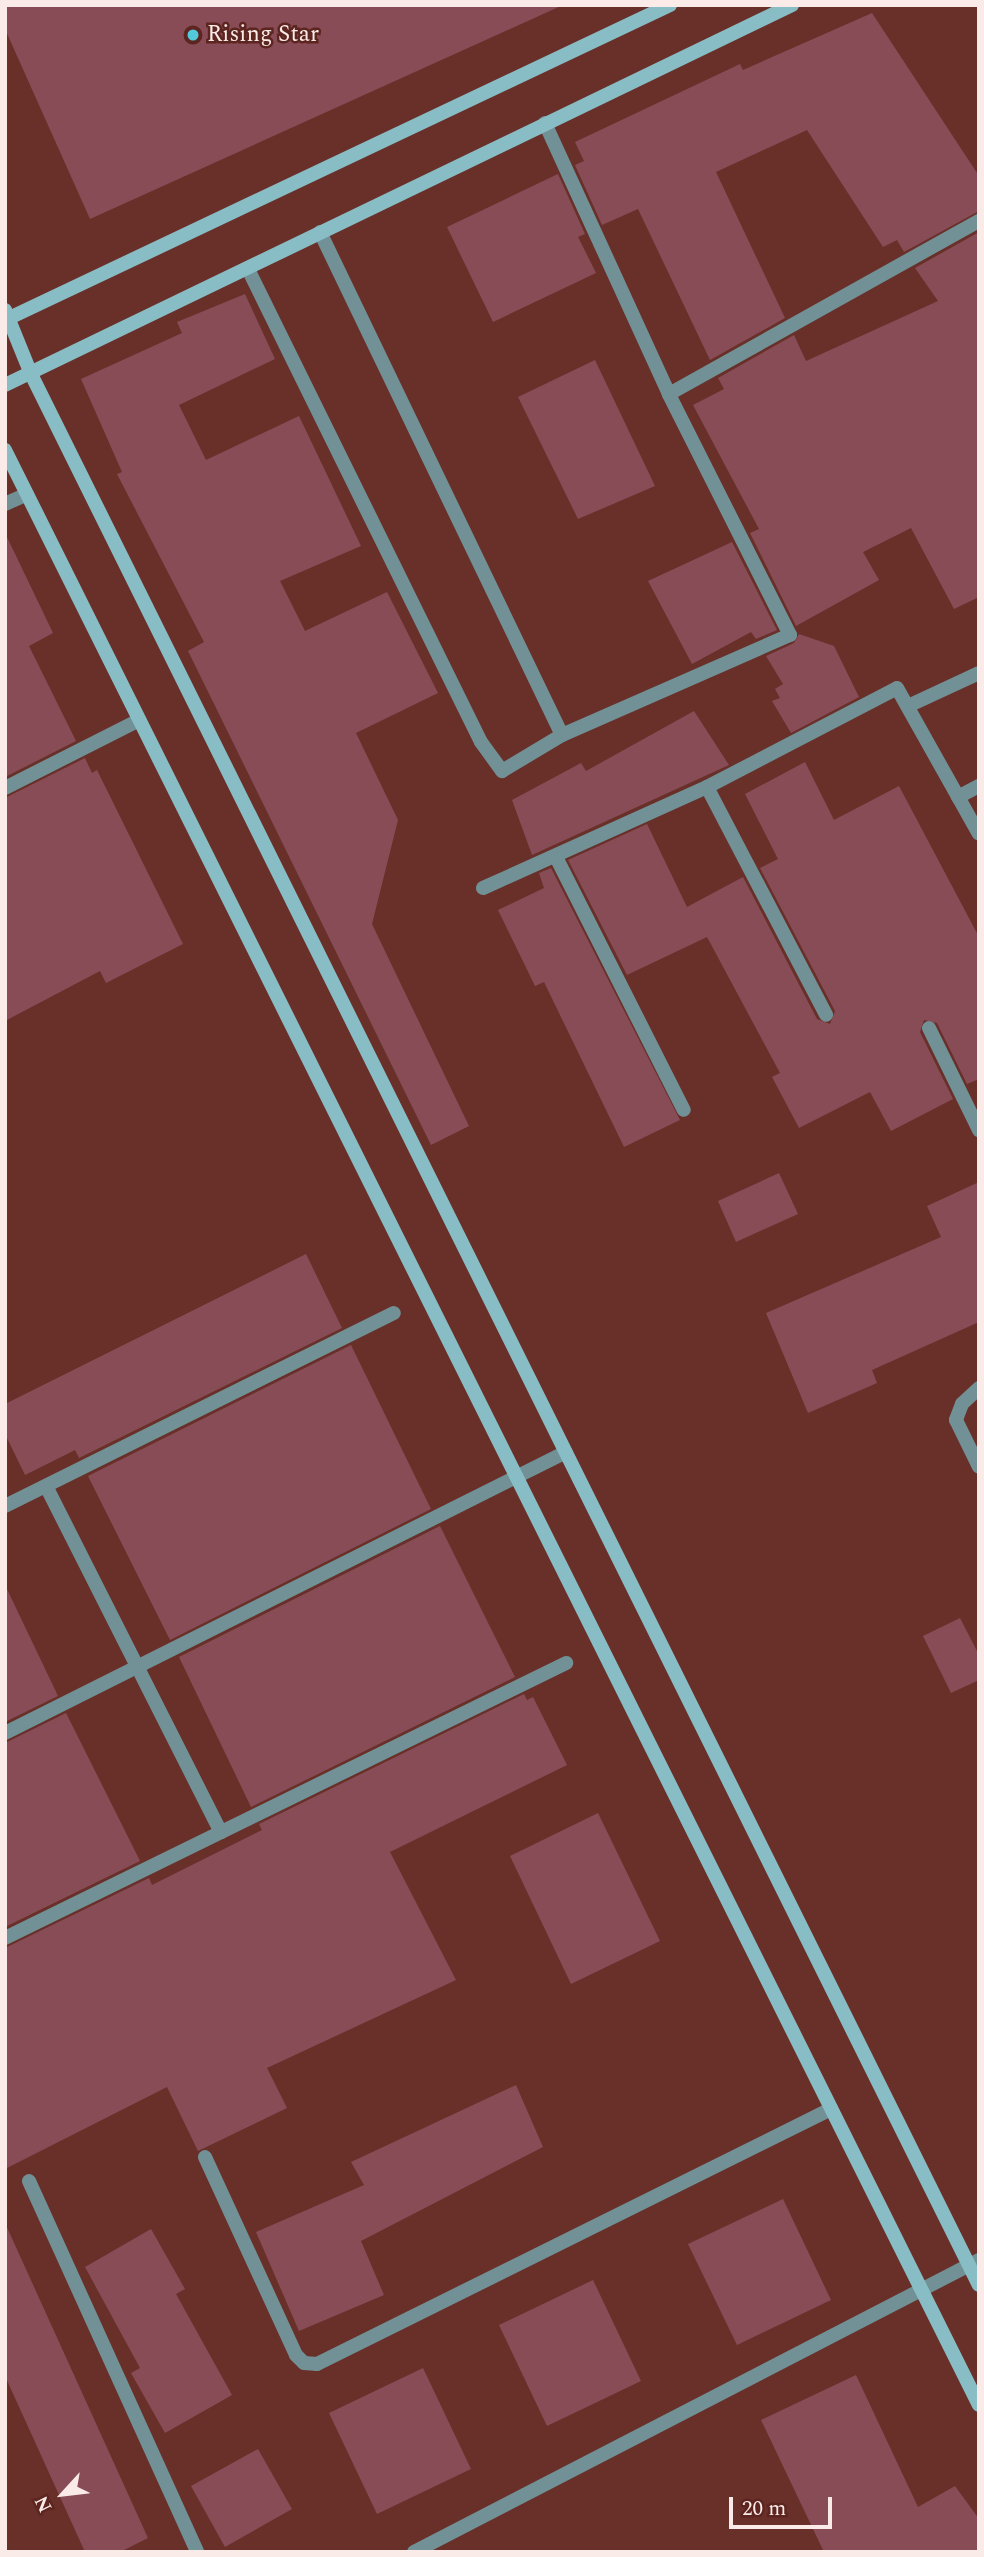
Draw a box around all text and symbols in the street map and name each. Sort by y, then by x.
place label: Rising Star [207,21,319,49]
marker: Rising Star [185,27,201,43]
north arrow [28,2459,98,2529]
scale bar [732,2484,835,2528]
text: N [27,2490,60,2517]
text: 20 m [742,2493,786,2525]

